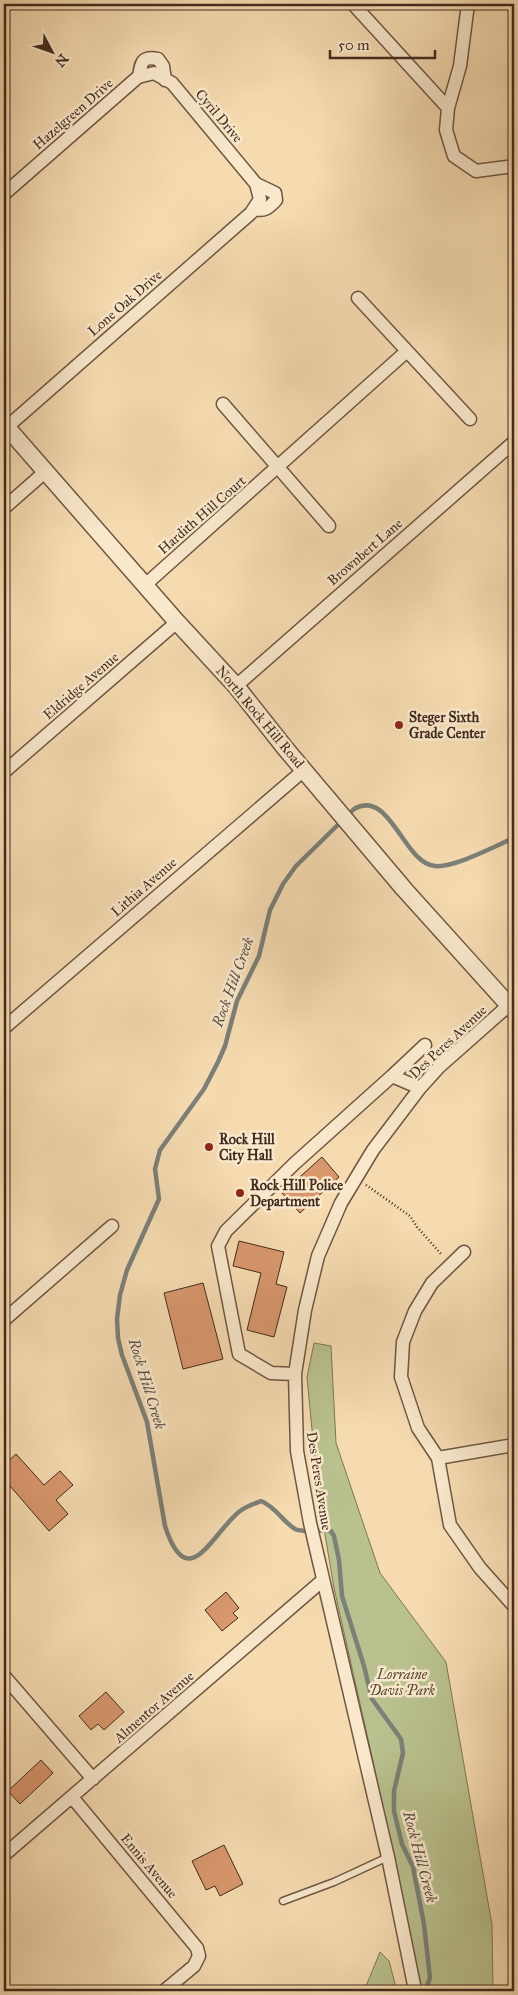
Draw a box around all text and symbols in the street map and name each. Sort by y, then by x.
north arrow [28,28,78,78]
scale bar [330,28,436,60]
text: 50 m [338,36,370,54]
text: N [51,50,72,70]
street label: Hazelgreen Drive [30,75,117,153]
street label: Cyril Drive [192,86,246,146]
street label: Lone Oak Drive [85,266,166,340]
street label: Hardith Hill Court [155,472,249,558]
street label: Brownbert Lane [324,515,406,589]
street label: Eldridge Avenue [40,649,122,723]
street label: North Rock Hill Road [212,662,308,772]
place label: Steger Sixth Grade Center [409,709,486,742]
marker: Steger Sixth Grade Center [393,719,405,731]
street label: Lithia Avenue [108,854,181,920]
water label: Rock Hill Creek [208,934,258,1030]
street label: Des Peres Avenue [406,1002,490,1082]
place label: Rock Hill City Hall [219,1131,276,1165]
marker: Rock Hill City Hall [203,1141,215,1153]
place label: Rock Hill Police Department [250,1177,343,1211]
marker: Rock Hill Police Department [234,1187,246,1199]
water label: Rock Hill Creek [124,1335,169,1432]
street label: Des Peres Avenue [303,1430,335,1532]
park label: Lorraine Davis Park [369,1666,436,1699]
street label: Almentor Avenue [110,1667,198,1747]
water label: Rock Hill Creek [399,1808,441,1905]
street label: Ennis Avenue [117,1830,181,1902]

